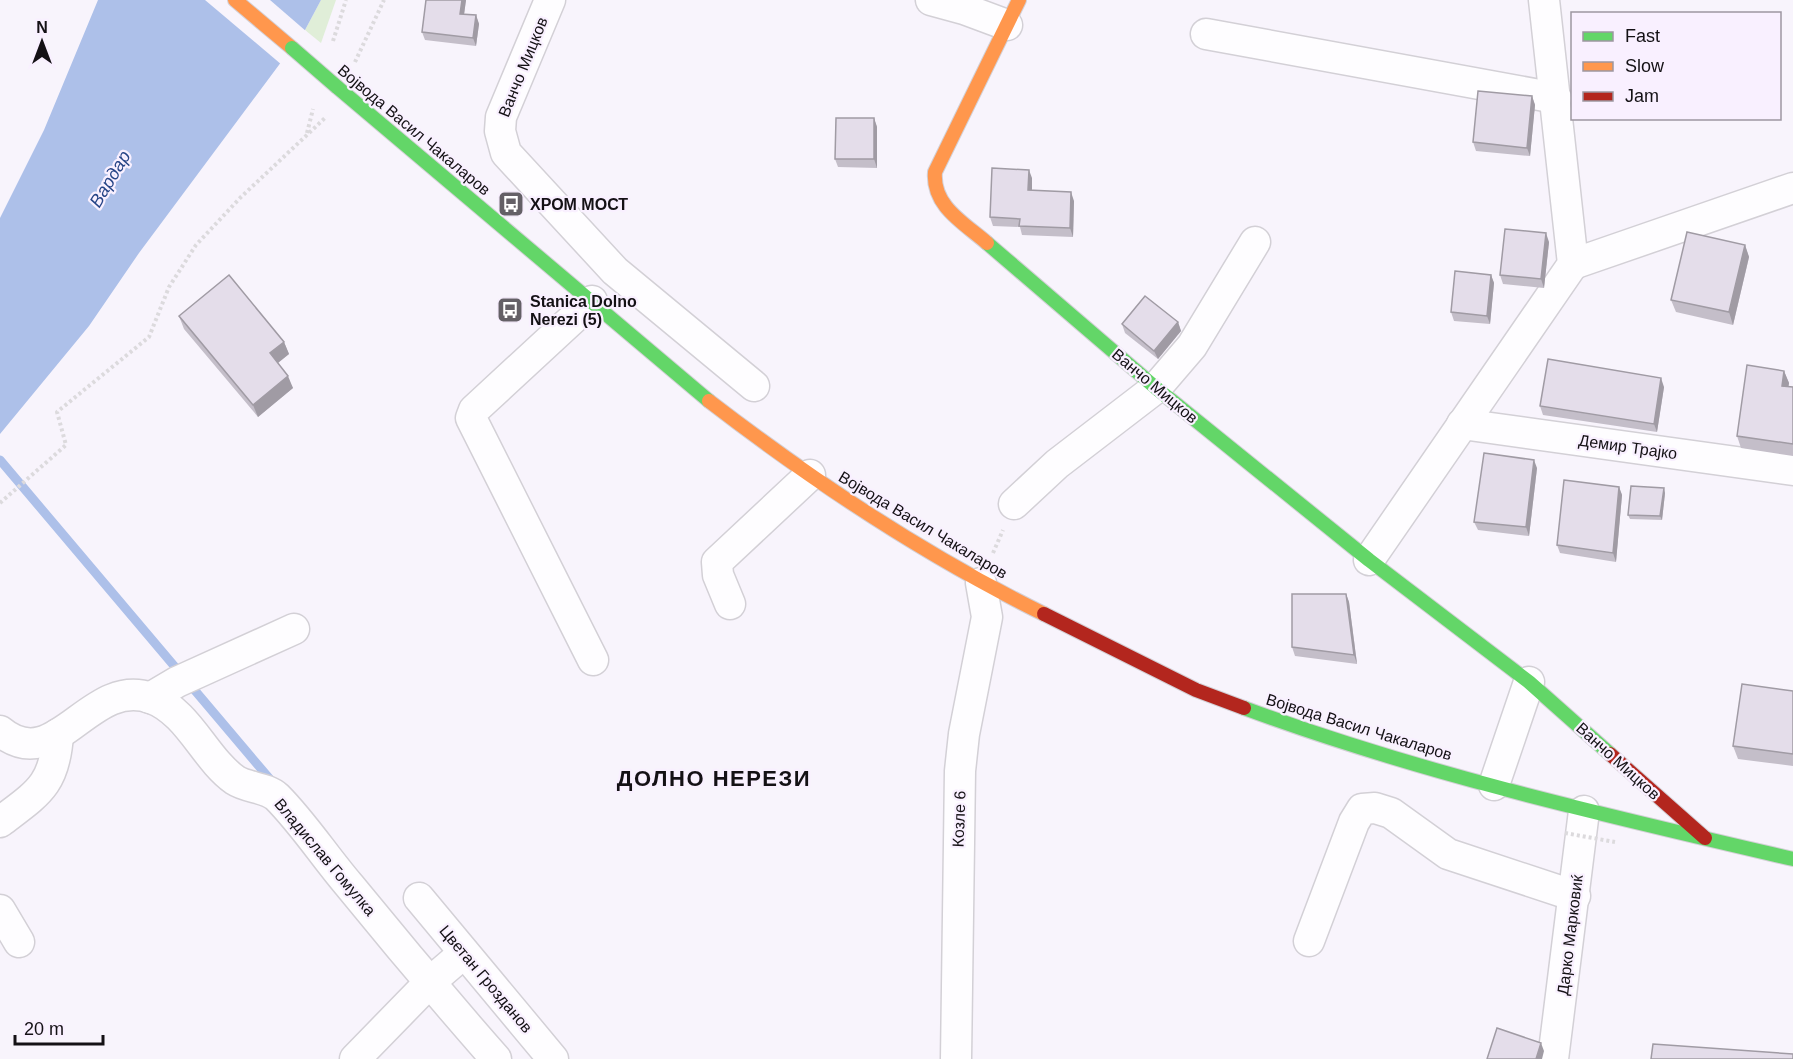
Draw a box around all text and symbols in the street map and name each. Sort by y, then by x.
north arrow [12,12,72,72]
legend [1571,12,1781,120]
street label: Ванчо Мицков [495,15,551,119]
text: N [36,19,48,36]
text: Fast [1625,26,1660,46]
text: Slow [1625,56,1665,76]
street label: Војвода Васил Чакаларов [334,61,494,199]
text: Jam [1625,86,1659,106]
water label: Вардар [85,147,135,211]
bus stop icon: ХРОМ МОСТ [496,189,526,219]
place label: ХРОМ МОСТ [530,196,628,213]
place label: Stanica Dolno Nerezi (5) [530,293,637,328]
bus stop icon: Stanica Dolno Nerezi (5) [495,295,525,325]
street label: Ванчо Мицков [1109,345,1201,427]
street label: Демир Трајко [1578,432,1678,462]
street label: Војвода Васил Чакаларов [836,468,1010,582]
street label: Војвода Васил Чакаларов [1264,691,1454,763]
street label: Ванчо Мицков [1573,719,1663,803]
district label: ДОЛНО НЕРЕЗИ [617,766,811,791]
street label: Козле 6 [950,790,968,848]
street label: Владислав Гомулка [271,795,379,919]
street label: Дарко Марковиќ [1554,873,1586,996]
street label: Цветан Грозданов [436,922,536,1036]
scale bar [15,1008,104,1046]
text: 20 m [24,1019,64,1039]

